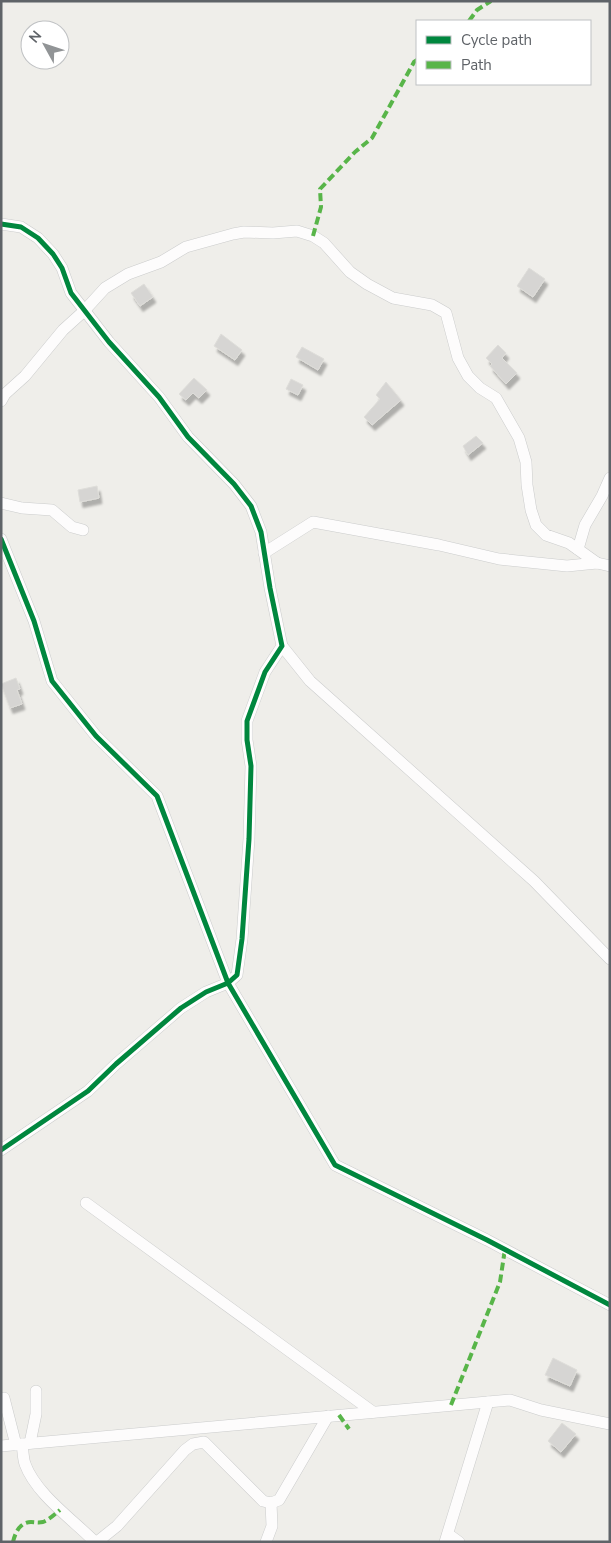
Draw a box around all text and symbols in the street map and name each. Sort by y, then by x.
north arrow [20,20,70,70]
legend [416,20,591,85]
text: N [25,27,46,47]
text: Cycle path [461,30,532,50]
text: Path [461,55,492,75]

